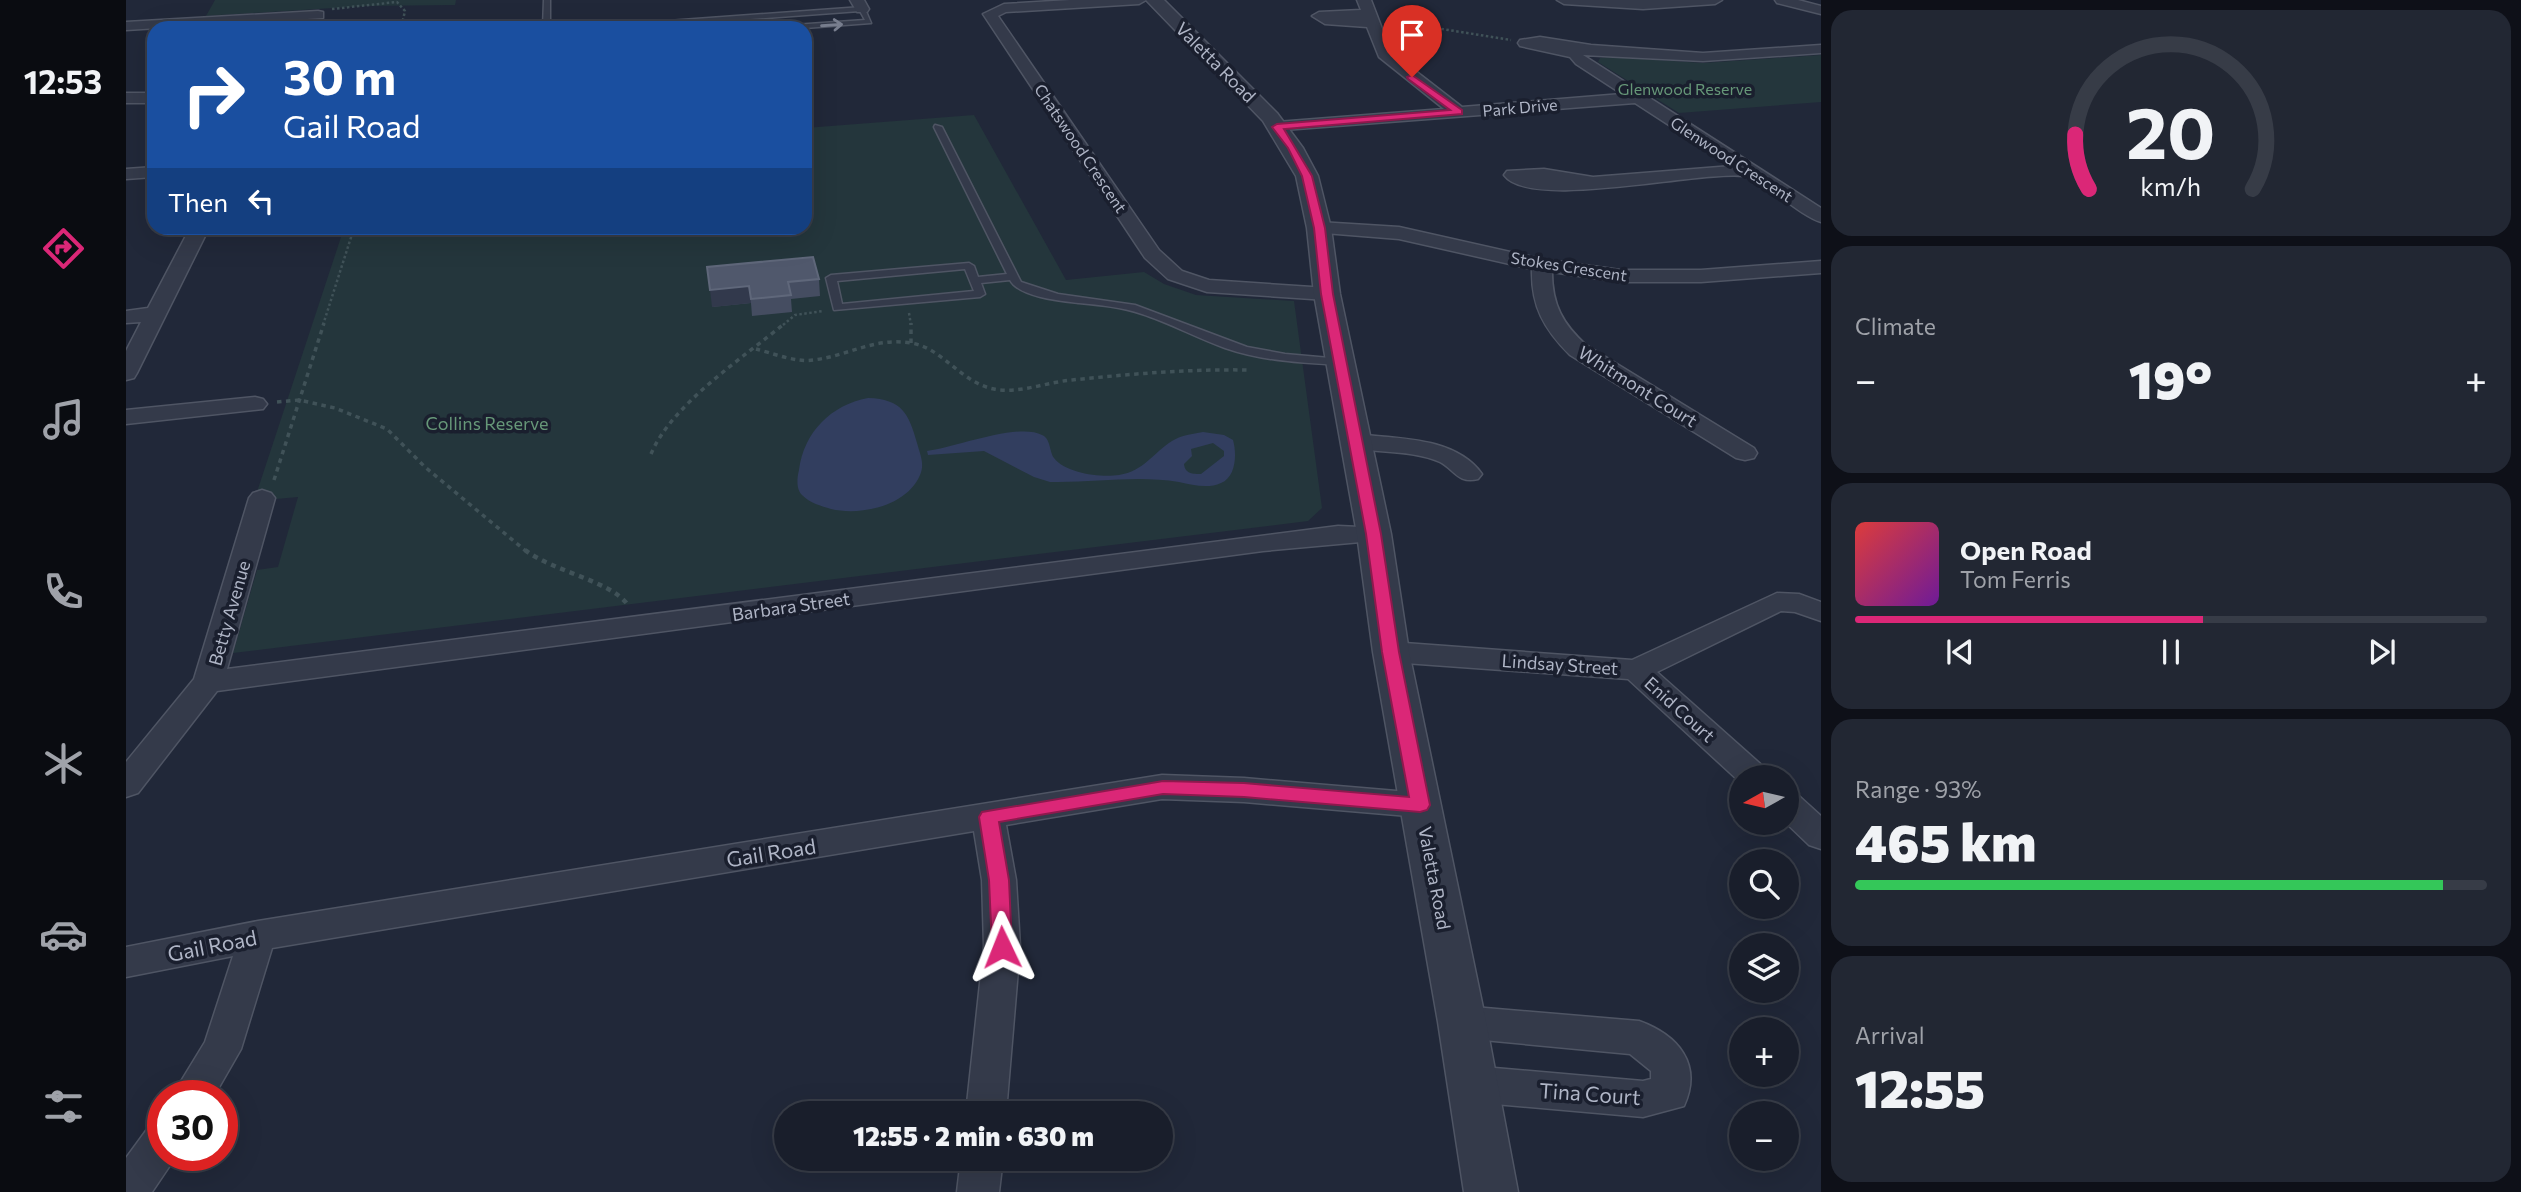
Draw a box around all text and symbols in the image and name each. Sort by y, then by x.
pin [1382,5,1442,77]
icon: arrive [1393,16,1431,54]
street label: Valetta Road [1171,17,1261,107]
one-way arrow [820,18,843,31]
text: 30 m [283,45,396,105]
icon: right [168,49,259,140]
text: 12:53 [24,61,102,101]
park label: Glenwood Reserve [1618,79,1752,98]
street label: Chatswood Crescent [1031,80,1131,216]
text: 20 [2126,86,2216,175]
street label: Park Drive [1482,94,1558,120]
text: Gail Road [283,105,420,145]
street label: Glenwood Crescent [1667,112,1797,206]
text: km/h [2141,171,2201,201]
icon: left [242,182,280,220]
text: Then [168,186,228,217]
icon: directions [39,224,88,273]
street label: Stokes Crescent [1510,247,1629,285]
text: Climate [1855,312,1936,340]
street label: Whitmont Court [1575,341,1701,431]
text: 19° [2129,346,2212,410]
text: − [1855,355,1877,402]
text: + [2465,355,2487,402]
icon: music [39,395,88,444]
park label: Collins Reserve [425,412,549,434]
text: Open Road [1960,534,2092,565]
street label: Betty Avenue [203,558,255,668]
text: Tom Ferris [1960,565,2071,593]
icon: phone [39,567,88,616]
street label: Barbara Street [731,587,851,625]
icon: previous [1941,633,1979,671]
icon: pause [2152,633,2190,671]
icon: next [2363,633,2401,671]
street label: Lindsay Street [1501,649,1619,679]
street label: Enid Court [1640,672,1720,746]
icon: climate [39,739,88,788]
north arrow [1729,765,1799,835]
map controls [1729,765,1799,1171]
text: Range · 93% [1855,775,1981,803]
text: 465 km [1855,809,2036,873]
street label: Valetta Road [1414,825,1456,931]
street label: Gail Road [725,833,817,871]
button: search [1729,849,1799,919]
icon: car [39,910,88,959]
position arrow [965,910,1039,984]
street label: Gail Road [165,924,259,966]
button: layers [1729,933,1799,1003]
button: + [1729,1017,1799,1087]
text: Arrival [1855,1021,1925,1049]
text: 12:55 [1855,1055,1985,1119]
street label: Tina Court [1538,1077,1642,1109]
speed limit sign: 30 [147,1080,238,1171]
icon: filters [39,1082,88,1131]
button: − [1729,1101,1799,1171]
text: 12:55 · 2 min · 630 m [853,1120,1094,1151]

